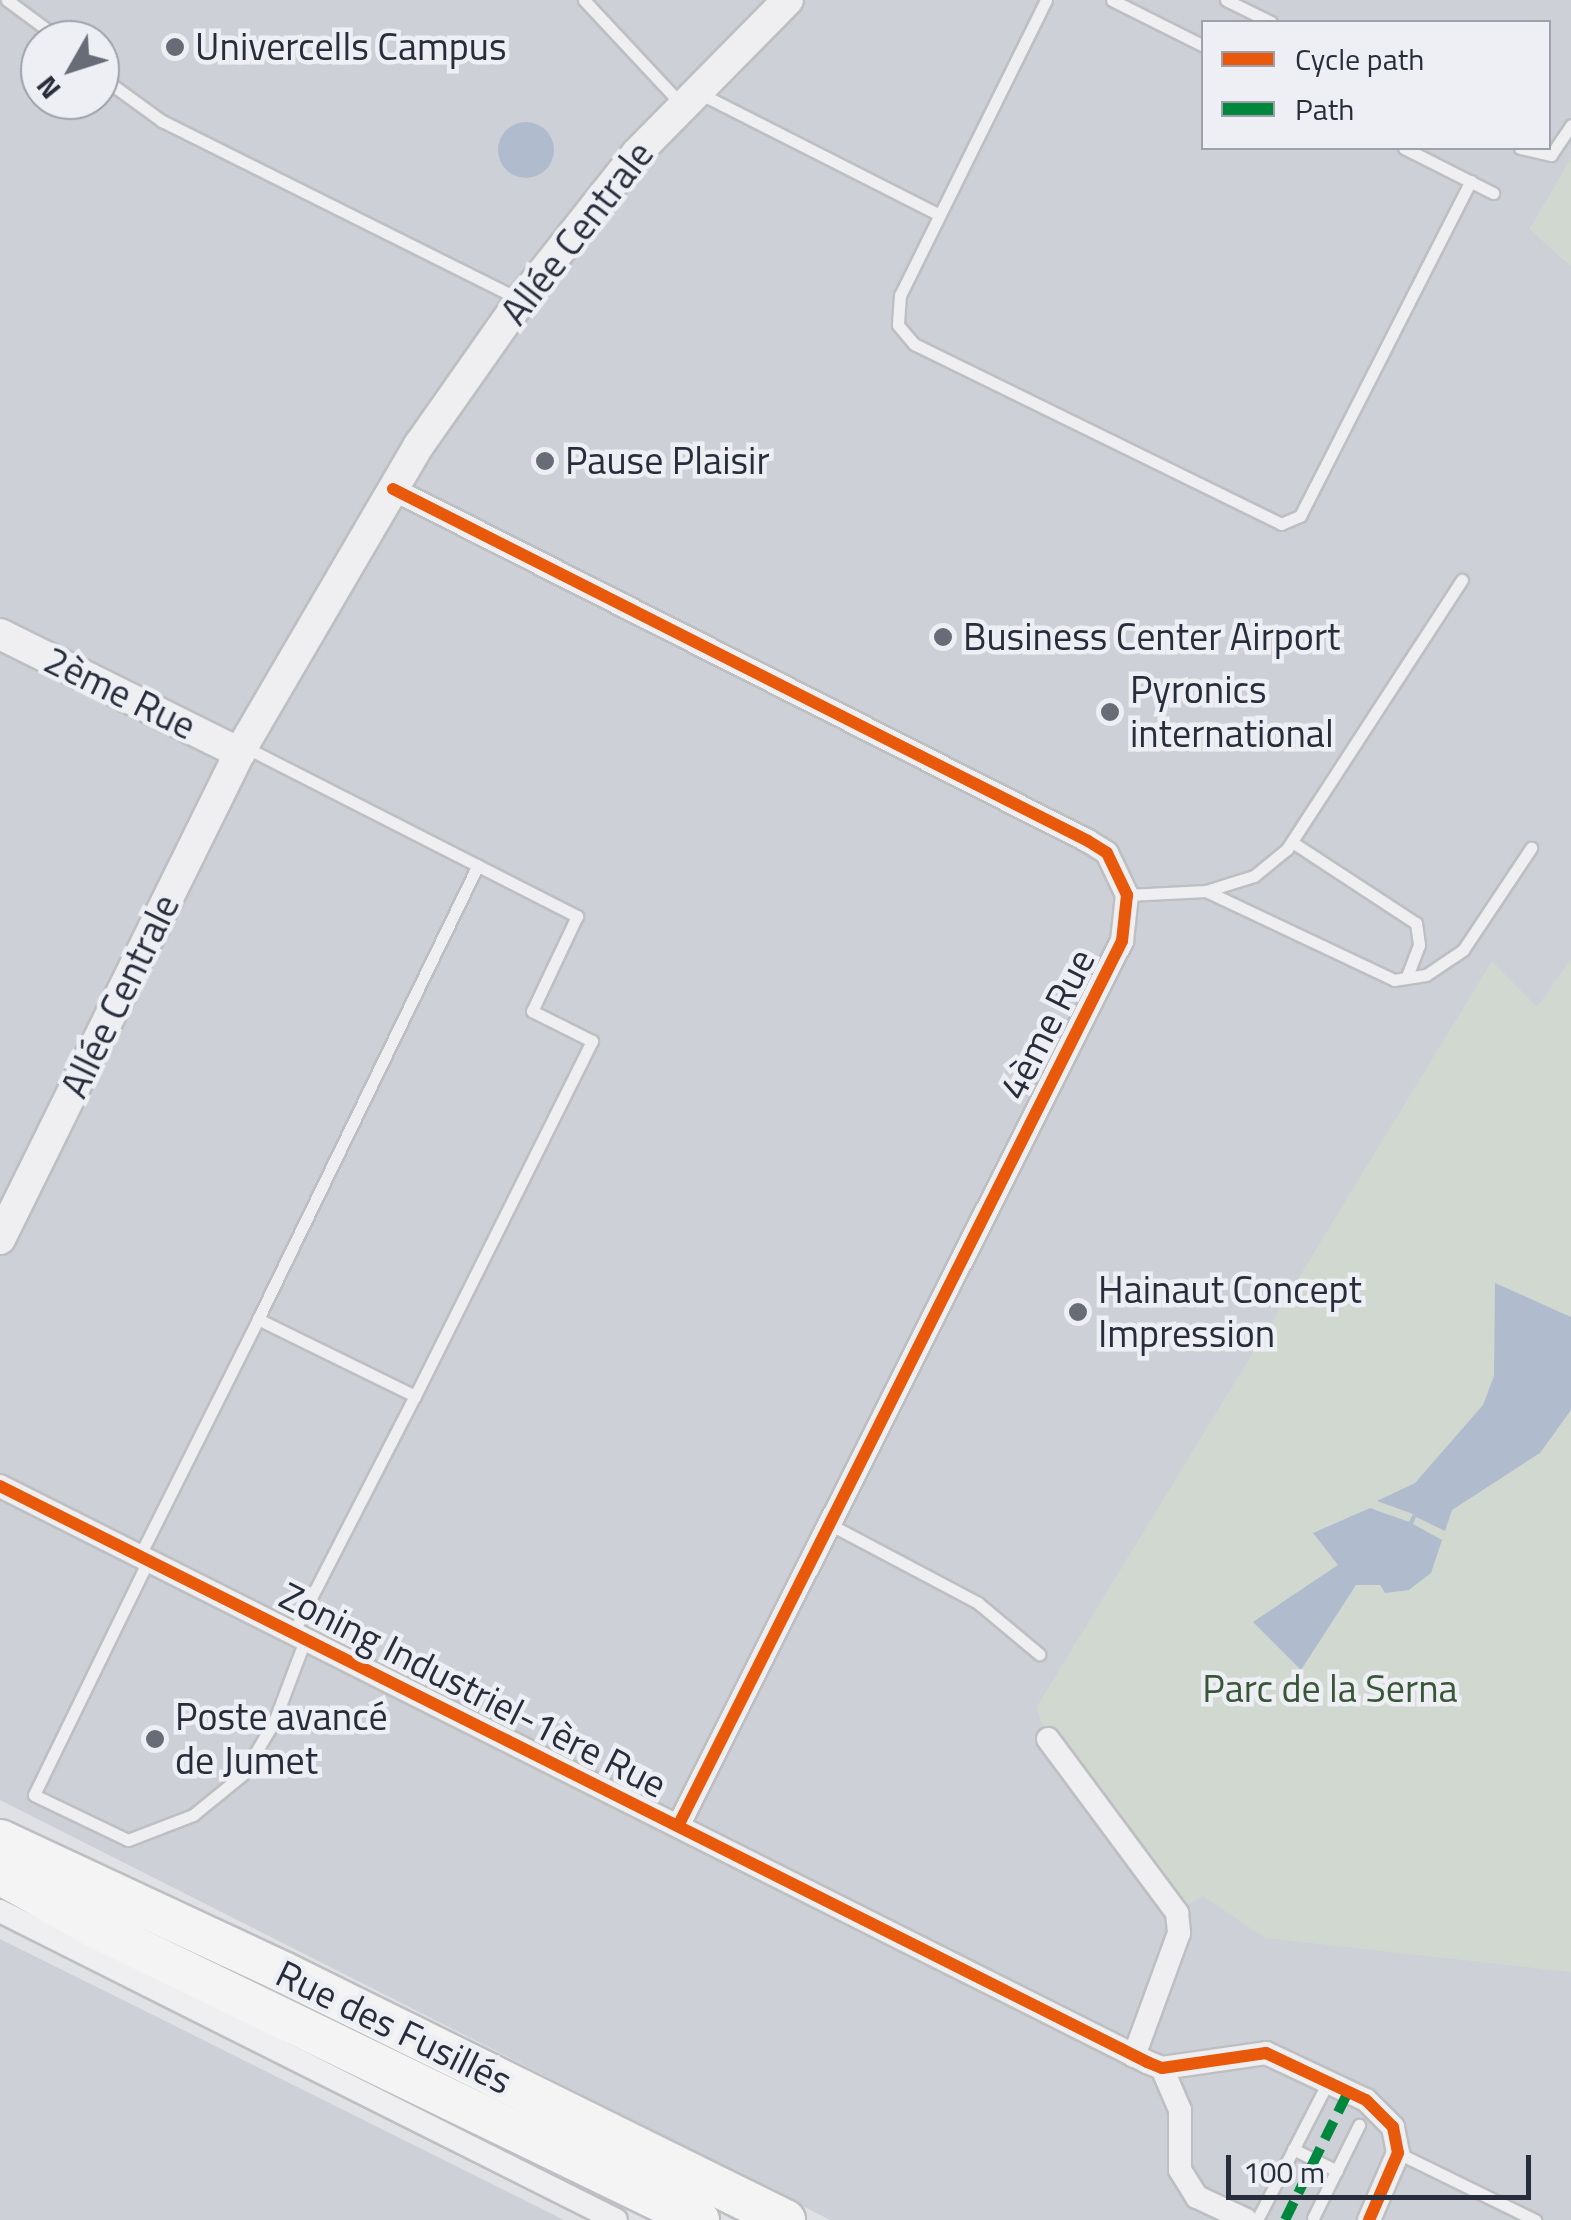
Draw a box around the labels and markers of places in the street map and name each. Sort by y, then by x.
place label: Univercells Campus [195,24,507,70]
marker: Univercells Campus [164,36,186,58]
place label: Pause Plaisir [565,438,770,484]
marker: Pause Plaisir [534,450,556,472]
place label: Business Center Airport [963,614,1340,660]
marker: Business Center Airport [932,626,954,648]
place label: Pyronics international [1130,667,1334,756]
marker: Pyronics international [1099,701,1121,723]
place label: Hainaut Concept Impression [1098,1267,1362,1356]
marker: Hainaut Concept Impression [1067,1301,1089,1323]
place label: Poste avancé de Jumet [175,1694,388,1784]
marker: Poste avancé de Jumet [144,1728,166,1750]

